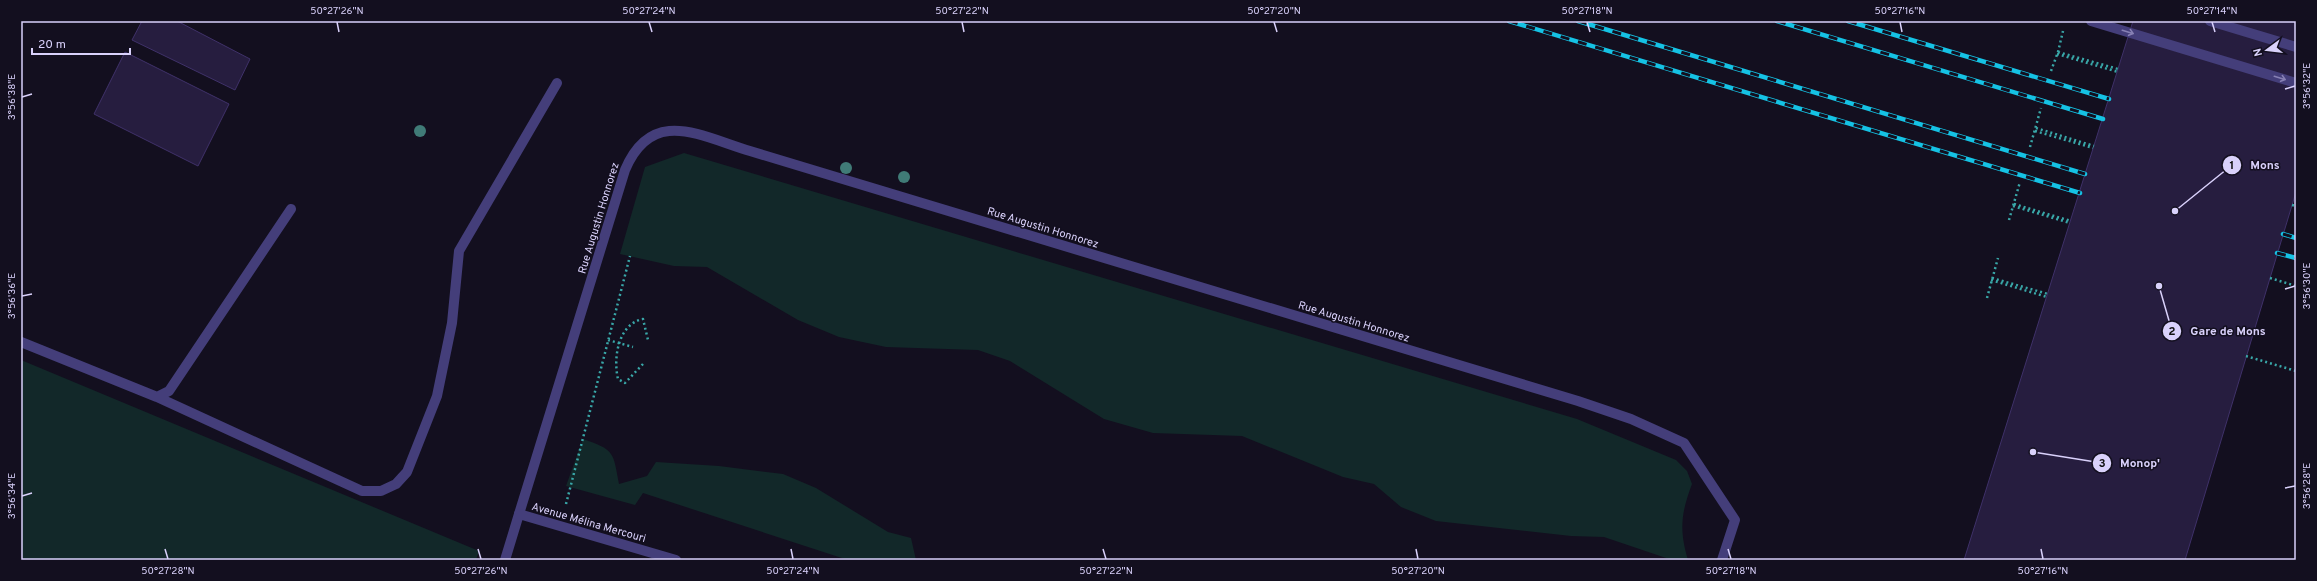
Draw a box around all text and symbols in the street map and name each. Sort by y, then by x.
text: 50°27'26"N [310,5,364,18]
text: 50°27'24"N [622,5,676,18]
text: 50°27'22"N [935,5,989,18]
text: 50°27'20"N [1247,5,1301,18]
text: 50°27'18"N [1561,5,1613,18]
text: 50°27'16"N [1875,5,1925,18]
text: 50°27'14"N [2187,5,2237,18]
one-way arrow [2121,29,2134,36]
scale bar [32,30,130,56]
north arrow [2247,30,2287,70]
text: 20 m [38,37,66,53]
text: N [2251,47,2266,58]
text: 3°56'32"E [2301,63,2314,109]
text: 3°56'38"E [6,74,19,120]
one-way arrow [2273,75,2286,82]
callout: Mons [2222,153,2287,177]
text: 1 [2230,158,2234,174]
text: Mons [2250,158,2280,174]
street label: Rue Augustin Honnorez [575,161,623,276]
street label: Rue Augustin Honnorez [985,204,1100,252]
text: 3°56'30"E [2301,263,2314,309]
text: 3°56'36"E [6,273,19,319]
street label: Rue Augustin Honnorez [1296,298,1411,346]
callout: Gare de Mons [2162,319,2274,343]
text: 2 [2168,324,2176,340]
text: Gare de Mons [2190,324,2266,340]
callout: Monop' [2092,451,2168,475]
text: 3 [2098,456,2106,472]
text: Monop' [2120,456,2160,472]
text: 3°56'28"E [2301,463,2314,509]
text: 3°56'34"E [6,473,19,519]
street label: Avenue Mélina Mercouri [530,500,648,546]
text: 50°27'28"N [141,565,195,578]
text: 50°27'26"N [454,565,508,578]
text: 50°27'24"N [766,565,820,578]
text: 50°27'22"N [1079,565,1133,578]
text: 50°27'20"N [1391,565,1445,578]
text: 50°27'18"N [1705,565,1757,578]
text: 50°27'16"N [2018,565,2068,578]

